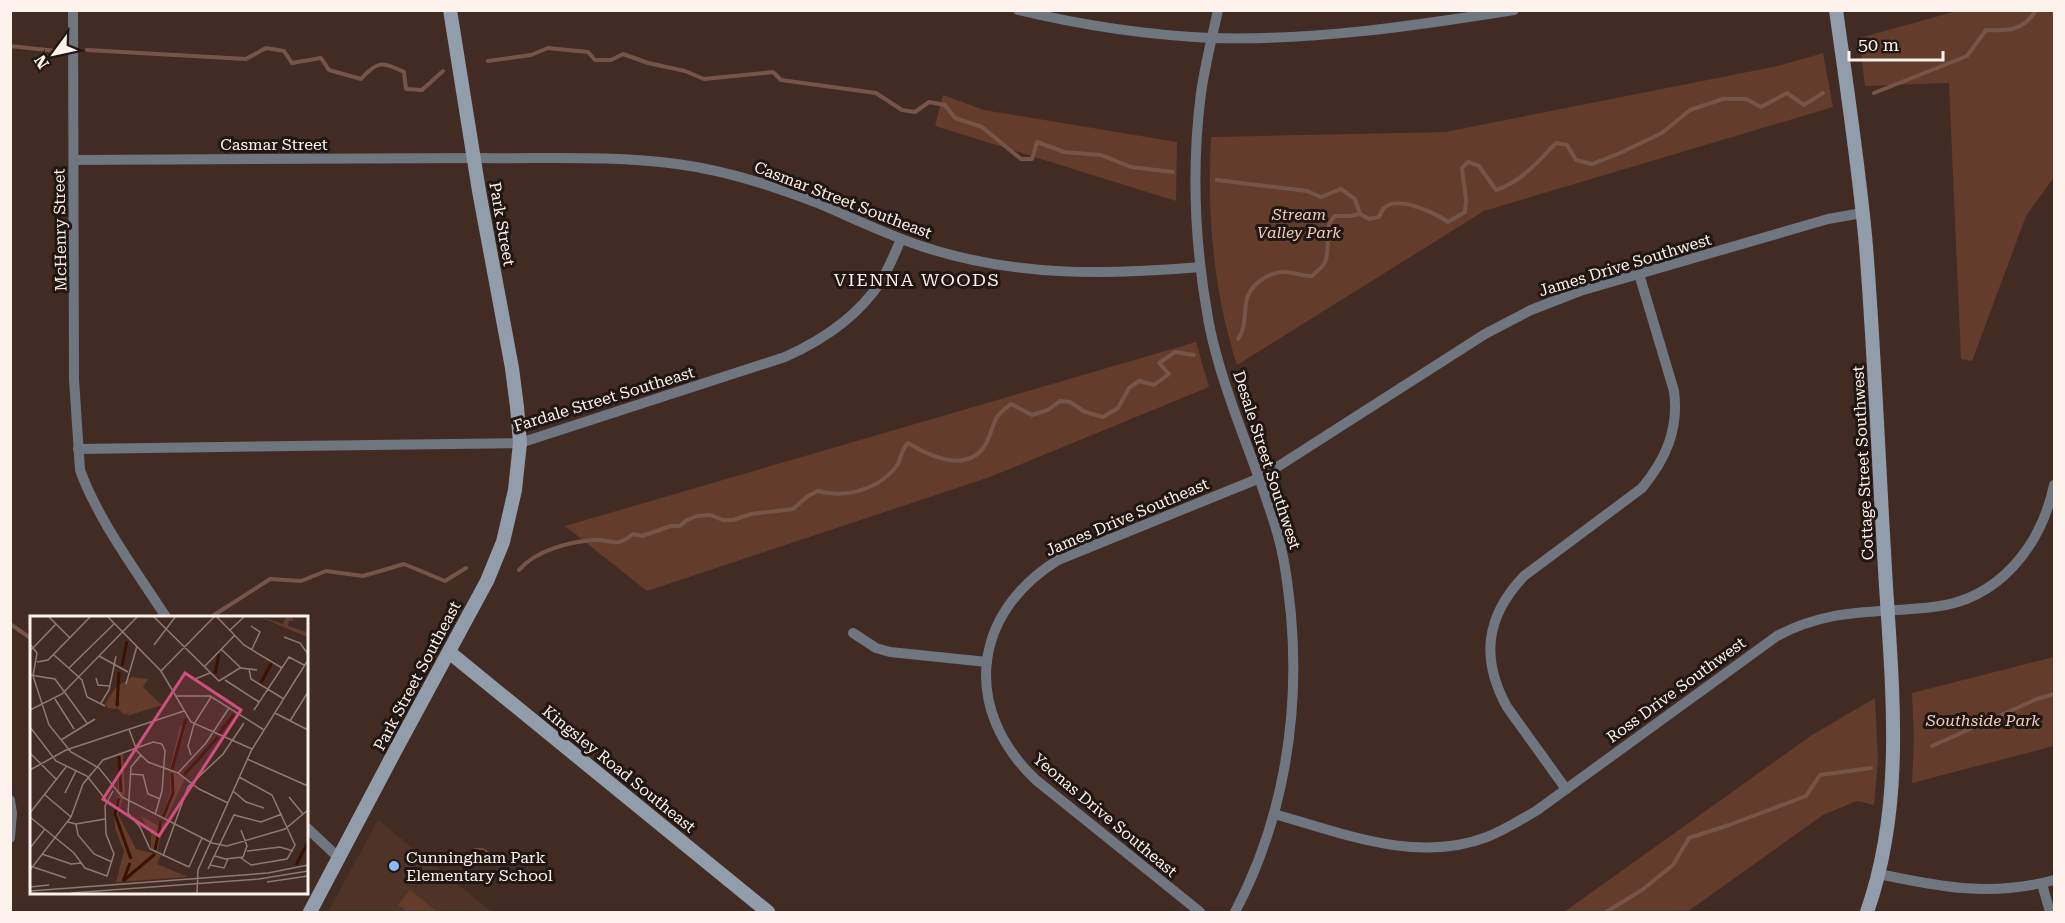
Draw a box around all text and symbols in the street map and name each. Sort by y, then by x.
north arrow [24,24,84,84]
scale bar [1849,24,1944,62]
text: 50 m [1858,34,1899,55]
text: N [31,52,53,72]
street label: Casmar Street [220,135,328,154]
street label: Casmar Street Southeast [751,157,935,243]
street label: McHenry Street [49,169,71,291]
street label: Park Street [485,180,519,268]
park label: Stream Valley Park [1257,205,1341,242]
street label: James Drive Southwest [1536,230,1714,300]
district label: VIENNA WOODS [834,269,1000,290]
street label: Fardale Street Southeast [511,362,697,436]
street label: Cottage Street Southwest [1848,365,1878,561]
street label: Desale Street Southwest [1229,368,1305,552]
street label: James Drive Southeast [1043,474,1211,560]
street label: Park Street Southeast [370,598,464,754]
inset map [30,616,308,893]
street label: Ross Drive Southwest [1603,633,1749,747]
street label: Kingsley Road Southeast [539,701,699,837]
park label: Southside Park [1925,711,2040,730]
street label: Yeonas Drive Southeast [1029,749,1181,881]
place label: Cunningham Park Elementary School [406,848,553,885]
marker: Cunningham Park Elementary School [387,859,401,873]

